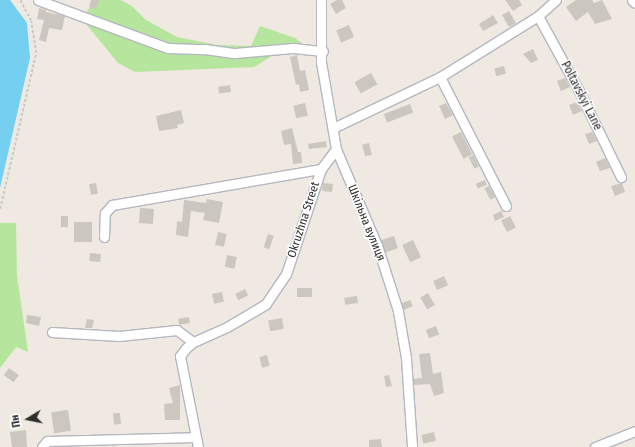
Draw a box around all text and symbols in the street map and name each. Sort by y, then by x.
street label: Poltavskyi Lane [557,59,605,133]
street label: Okruzhna Street [285,180,323,260]
street label: Шкільна вулиця [344,183,388,263]
north arrow [8,399,48,439]
text: Пн [8,414,23,428]

